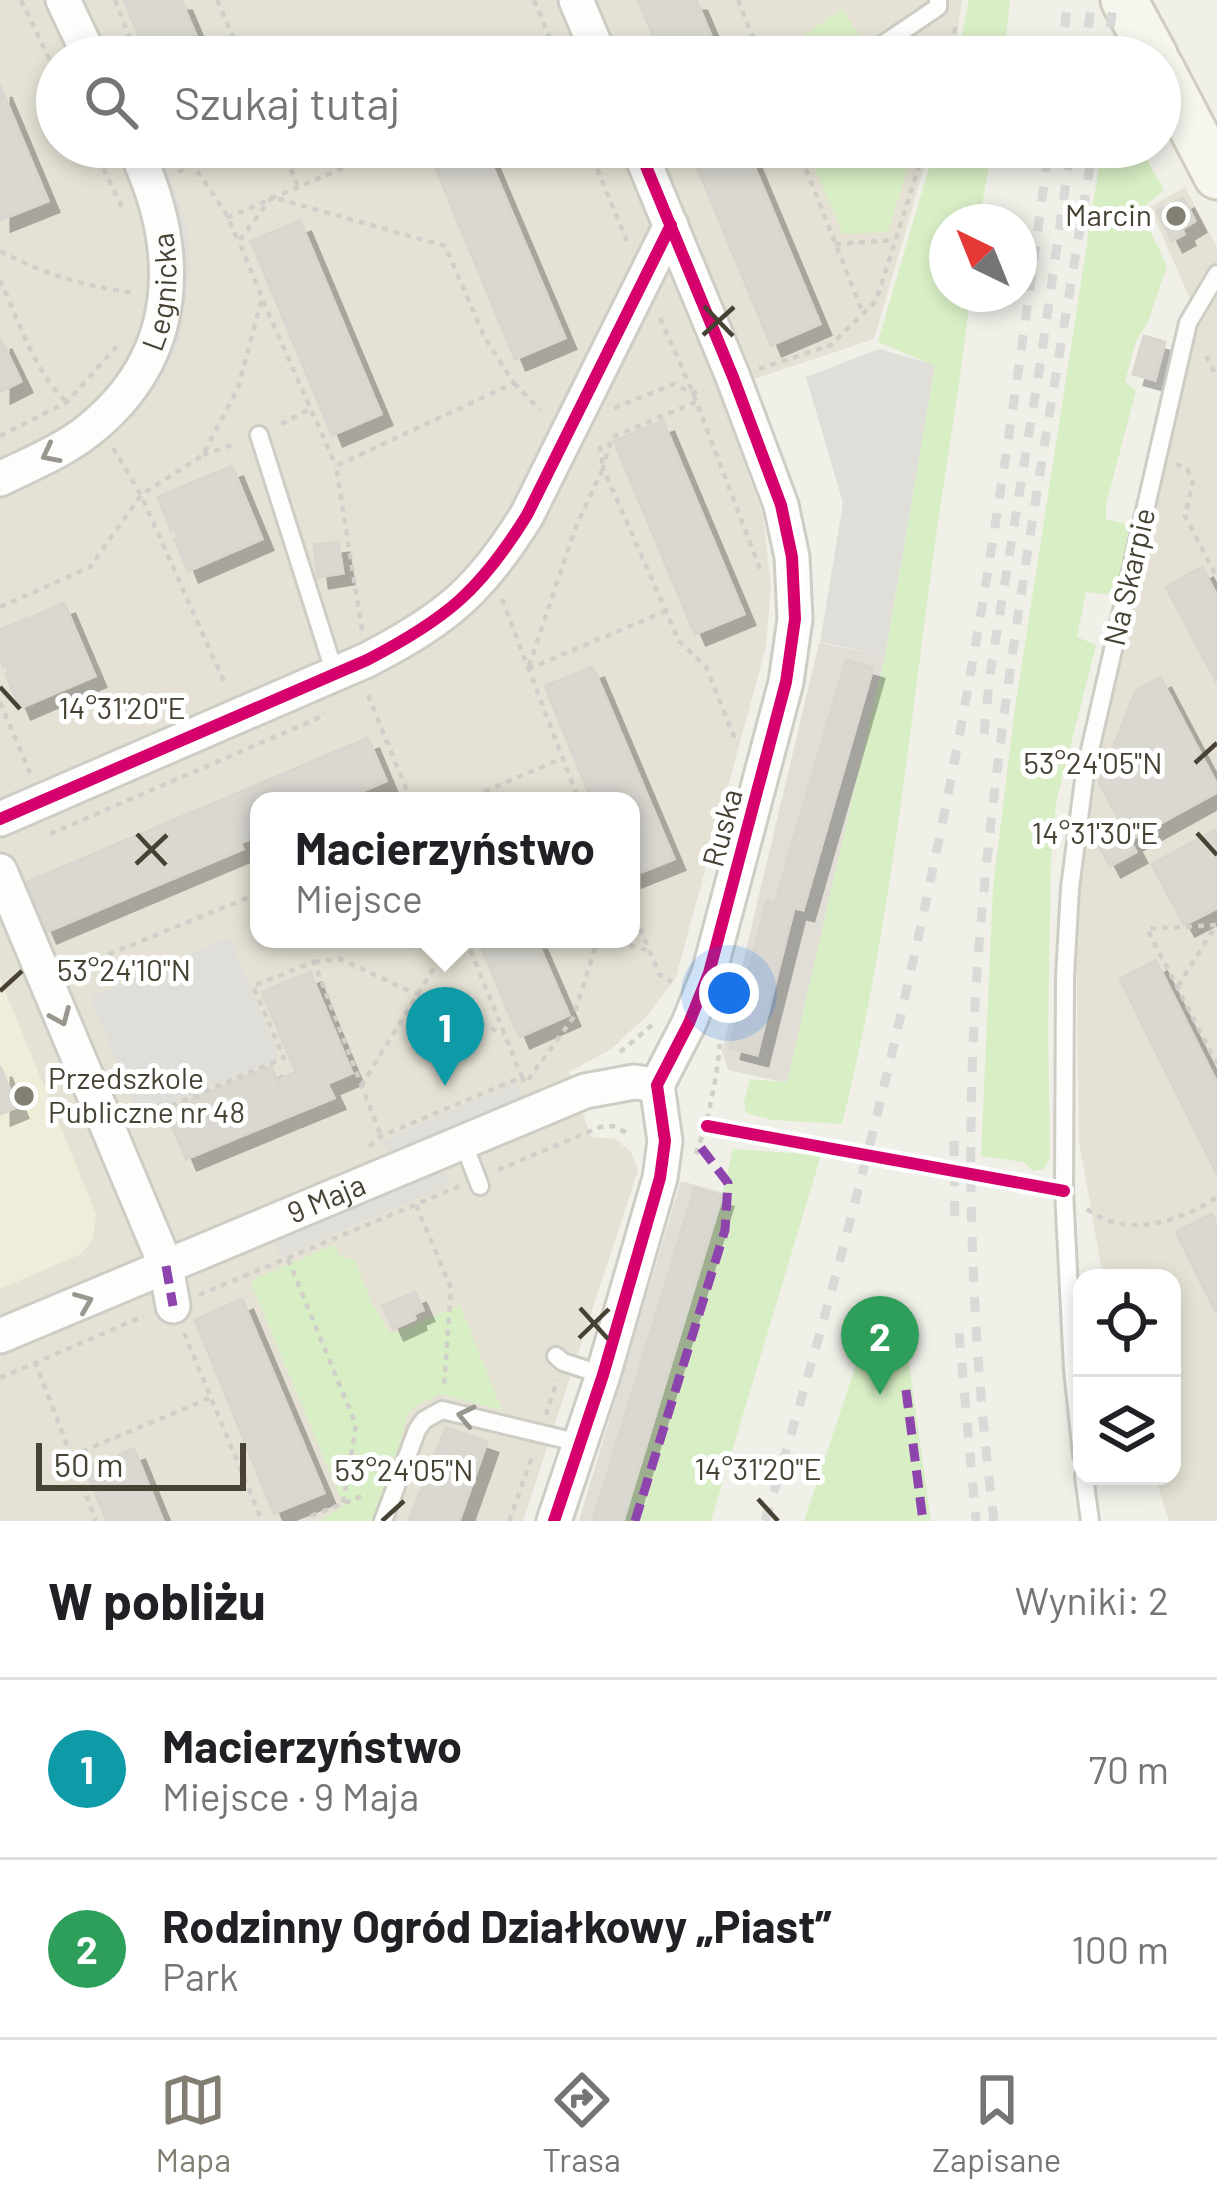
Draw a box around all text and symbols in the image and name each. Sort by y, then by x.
search box [36,36,1181,168]
icon: search [78,69,144,135]
text: Szukaj tutaj [174,75,401,129]
place label: Marcin [1065,196,1152,232]
marker: Marcin [1163,203,1189,229]
north arrow [929,204,1037,312]
street label: Legnicka [133,231,183,355]
one-way arrow [41,439,63,462]
street label: Na Skarpie [1095,504,1161,649]
text: 14°31'20"E [58,689,186,725]
text: 53°24'05"N [1024,744,1162,780]
street label: Ruska [693,785,749,870]
popup [250,792,640,948]
text: 14°31'30"E [1032,814,1158,850]
text: Macierzyństwo [295,820,595,874]
text: Miejsce [295,874,423,921]
text: 53°24'10"N [57,951,191,987]
your location [699,963,759,1023]
pin: 1 [406,987,484,1086]
one-way arrow [47,1005,71,1027]
place label: Przedszkole Publiczne nr 48 [48,1059,245,1129]
marker: Przedszkole Publiczne nr 48 [11,1083,37,1109]
street label: 9 Maja [281,1165,370,1230]
map controls [1073,1269,1181,1485]
button: locate [1073,1269,1181,1377]
one-way arrow [72,1292,93,1317]
pin: 2 [841,1296,919,1395]
button: layers [1073,1377,1181,1485]
one-way arrow [457,1404,477,1429]
scale bar [36,1437,246,1490]
text: 50 m [54,1444,124,1484]
text: 14°31'20"E [694,1450,822,1486]
text: 53°24'05"N [335,1451,473,1487]
text: W pobliżu [48,1569,266,1630]
text: Wyniki: 2 [1015,1576,1169,1623]
text: Macierzyństwo [162,1718,462,1772]
text: 1 [80,1745,94,1792]
text: 70 m [1088,1745,1169,1792]
text: Miejsce · 9 Maja [162,1772,419,1819]
text: Rodzinny Ogród Działkowy „Piast” [162,1898,832,1952]
text: 2 [76,1925,98,1972]
text: 100 m [1071,1925,1169,1972]
text: Park [162,1952,239,1999]
tab: Mapa [156,2067,231,2179]
tab: Trasa [542,2067,621,2179]
tab: Zapisane [932,2067,1061,2179]

